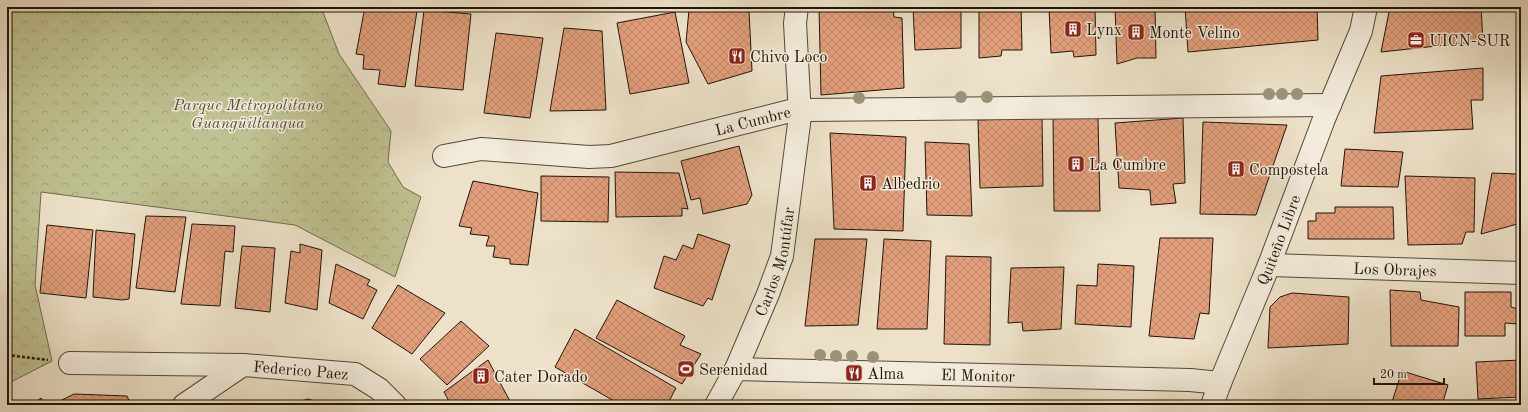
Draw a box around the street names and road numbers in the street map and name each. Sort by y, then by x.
street label: La Cumbre [714,105,793,140]
street label: Quiteño Libre [1255,193,1305,288]
street label: Carlos Montúfar [753,206,798,319]
street label: Los Obrajes [1353,262,1437,280]
street label: Federico Paez [252,360,349,383]
street label: El Monitor [941,368,1016,386]

